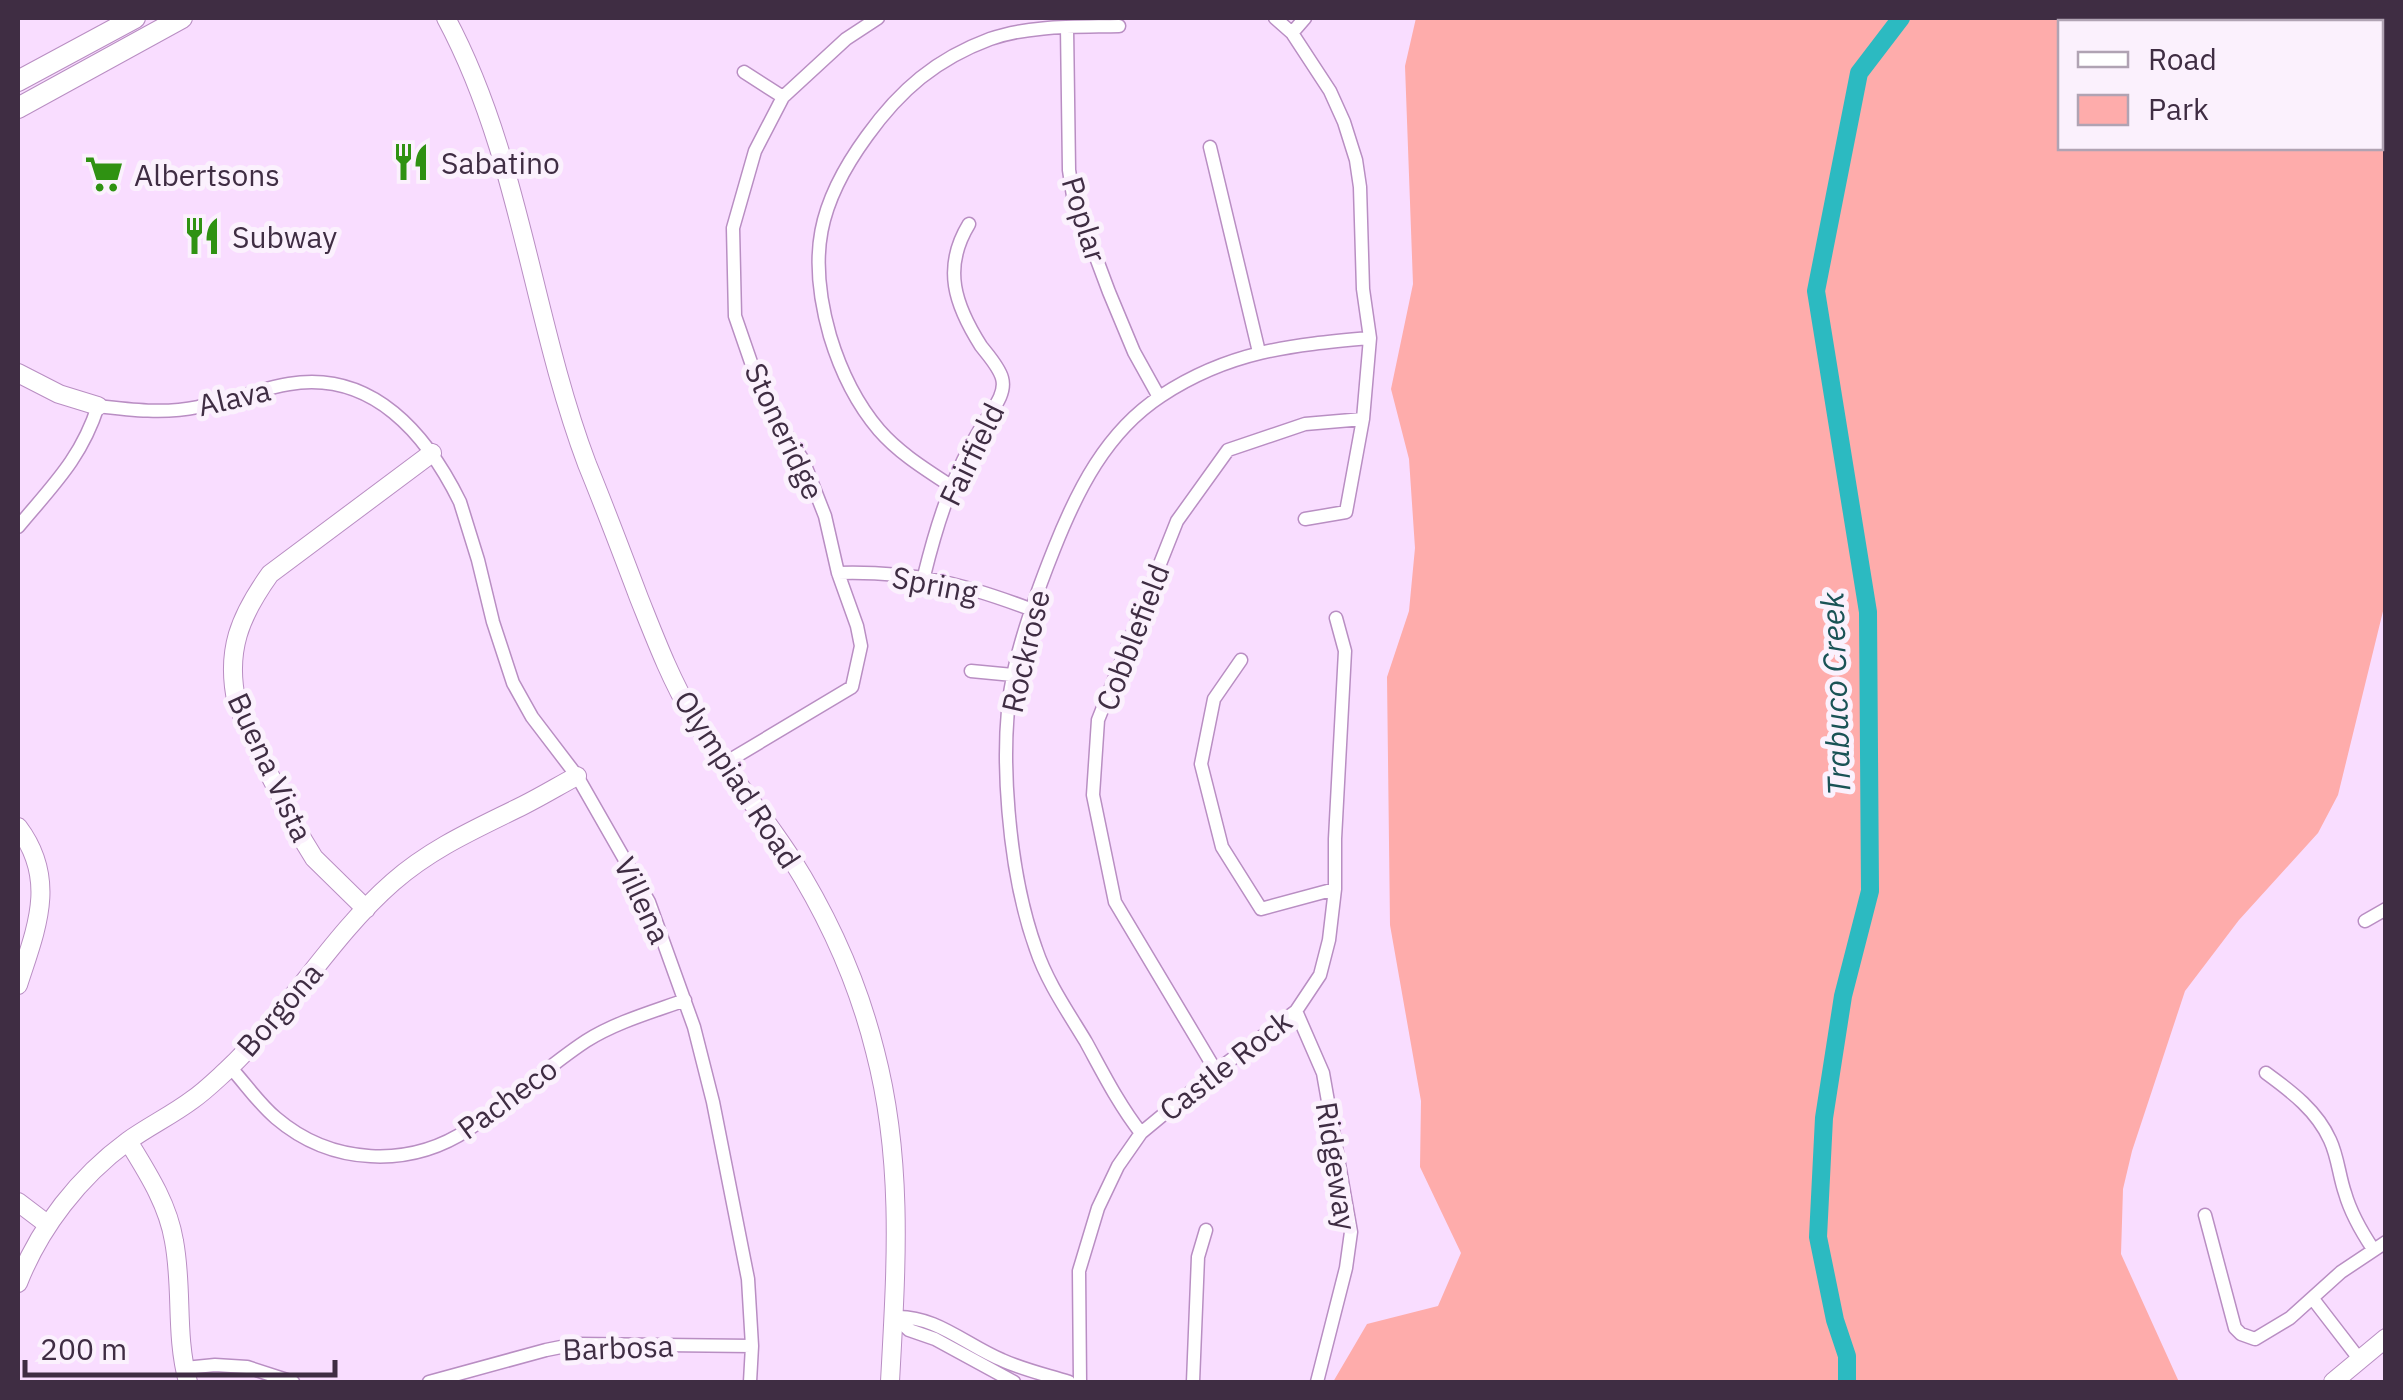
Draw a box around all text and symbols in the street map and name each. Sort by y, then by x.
legend [2058,20,2383,150]
text: Road [2148,39,2217,78]
text: Park [2148,89,2209,128]
restaurant icon: Sabatino [390,141,432,183]
place label: Sabatino [441,143,560,182]
supermarket icon: Albertsons [83,153,125,195]
place label: Albertsons [134,155,280,194]
street label: Poplar [1054,172,1116,266]
restaurant icon: Subway [181,215,223,257]
place label: Subway [232,217,337,256]
street label: Stoneridge [736,357,834,505]
street label: Alava [194,370,274,424]
street label: Fairfield [930,396,1012,512]
street label: Spring [889,557,981,611]
street label: Cobblefield [1086,558,1178,716]
street label: Rockrose [992,586,1058,716]
water label: Trabuco Creek [1810,590,1860,796]
street label: Olympiad Road [666,683,810,875]
street label: Buena Vista [220,686,322,848]
street label: Villena [606,850,680,950]
street label: Borgona [227,954,331,1064]
street label: Castle Rock [1151,1001,1299,1129]
street label: Pacheco [449,1049,565,1147]
street label: Ridgeway [1308,1099,1366,1233]
scale bar [25,1315,335,1377]
street label: Barbosa [562,1326,674,1368]
text: 200 m [40,1329,127,1368]

